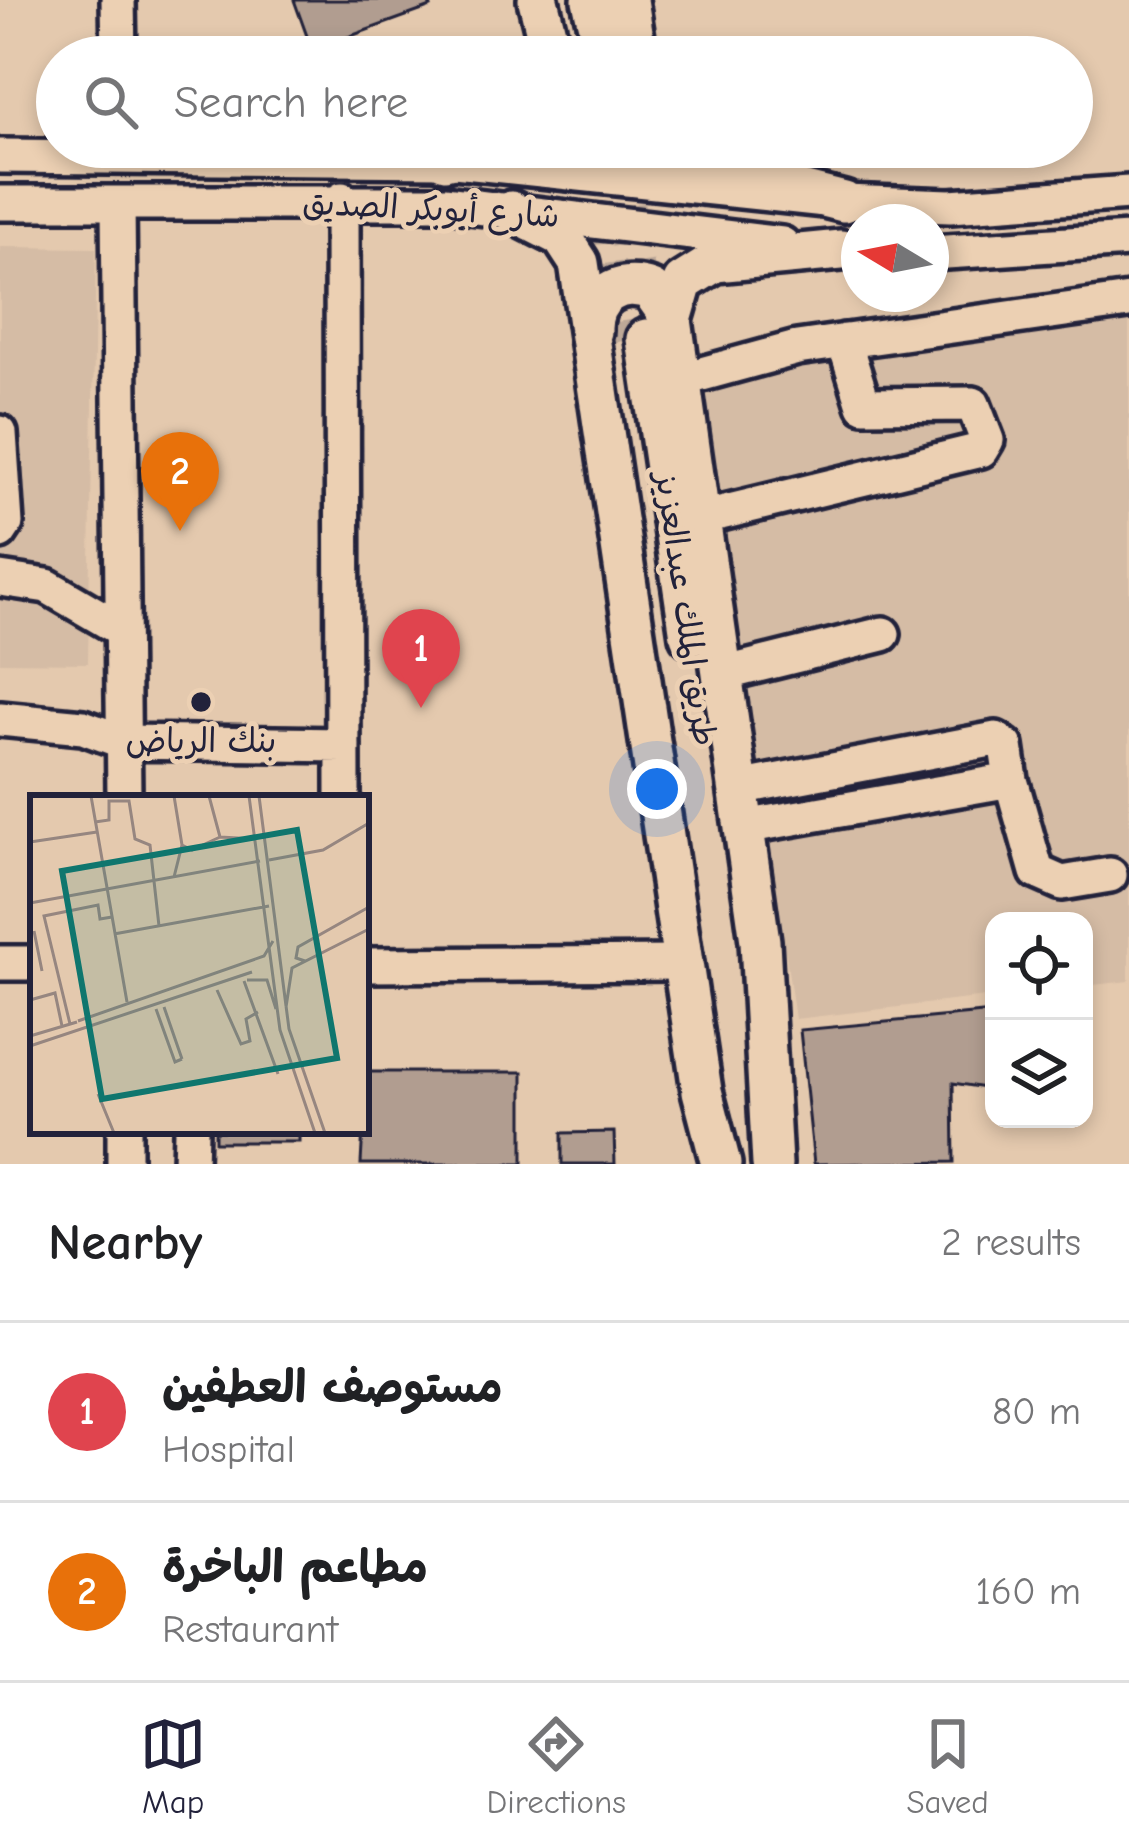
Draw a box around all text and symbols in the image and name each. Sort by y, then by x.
search box [36,36,1093,168]
icon: search [78,69,144,135]
text: Search here [174,76,408,128]
street label: شارع أبوبكر الصديق [301,183,560,239]
north arrow [841,204,949,312]
pin: 2 [141,432,219,531]
street label: طريق الملك عبدالعزيز [647,467,724,748]
pin: 1 [382,609,460,708]
marker: بنك الرياض [188,689,214,715]
place label: بنك الرياض [126,722,276,761]
your location [627,759,687,819]
inset map [30,795,369,1134]
map controls [985,912,1093,1128]
button: locate [985,912,1093,1020]
button: layers [985,1020,1093,1128]
text: Nearby [48,1213,202,1272]
text: 2 results [941,1220,1081,1265]
text: مستوصف العطفين [162,1361,503,1413]
text: 1 [79,1389,95,1434]
text: 80 m [992,1389,1081,1434]
text: Hospital [162,1427,295,1472]
text: مطاعم الباخرة [162,1541,428,1593]
text: 2 [77,1569,97,1614]
text: 160 m [975,1569,1081,1614]
text: Restaurant [162,1607,338,1652]
tab: Map [140,1711,206,1821]
tab: Directions [487,1711,626,1821]
tab: Saved [906,1711,989,1821]

